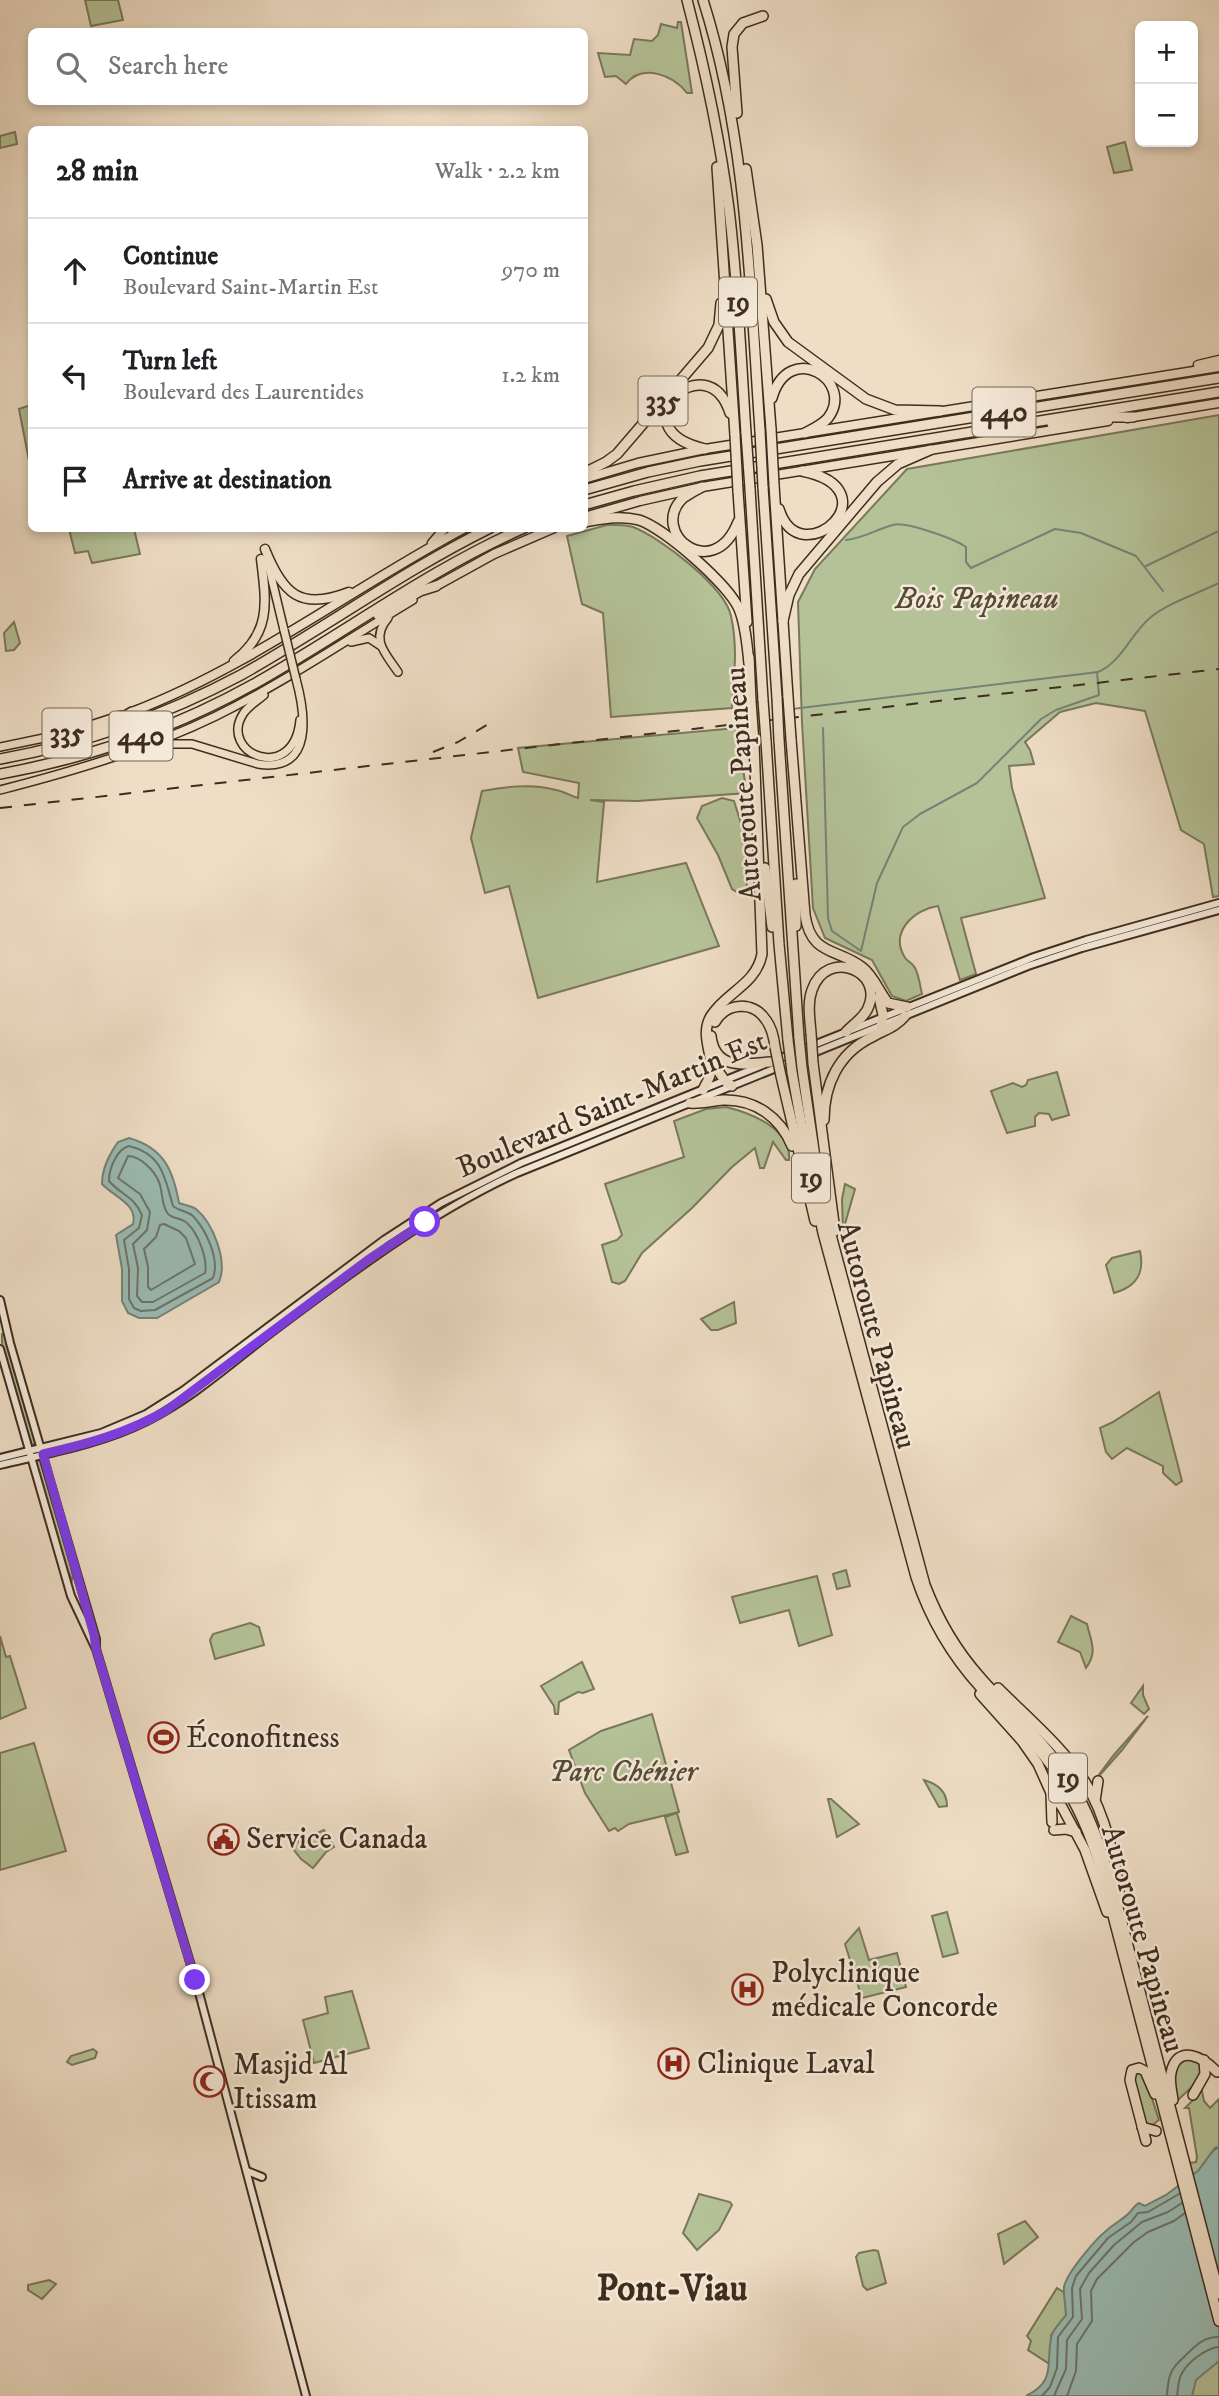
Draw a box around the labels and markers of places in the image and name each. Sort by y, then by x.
place label: Éconofitness [186,1719,339,1757]
sports icon: Éconofitness [146,1721,180,1755]
place label: Service Canada [246,1821,428,1858]
public building icon: Service Canada [206,1822,240,1856]
place label: Polyclinique médicale Concorde [771,1955,998,2026]
hospital icon: Polyclinique médicale Concorde [731,1973,765,2007]
place label: Clinique Laval [697,2046,875,2083]
place label: Masjid Al Itissam [233,2047,348,2118]
hospital icon: Clinique Laval [657,2047,691,2081]
mosque icon: Masjid Al Itissam [193,2065,227,2099]

